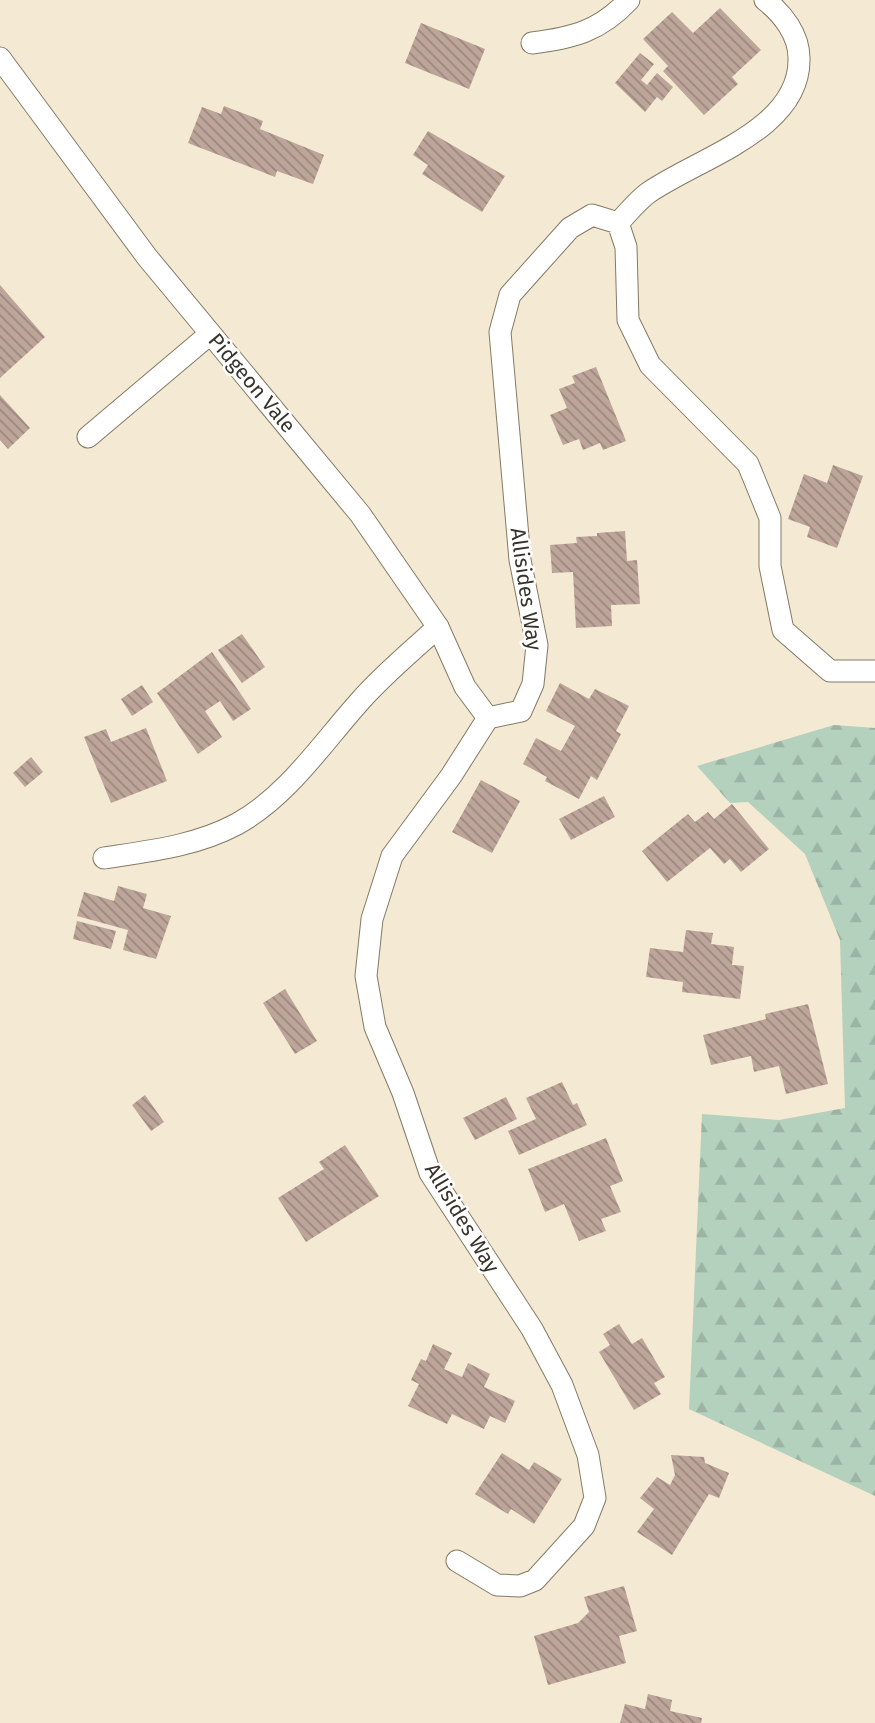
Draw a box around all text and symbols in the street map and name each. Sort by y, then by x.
street label: Pidgeon Vale [203,328,301,438]
street label: Allisides Way [505,526,548,653]
street label: Allisides Way [419,1158,505,1278]

